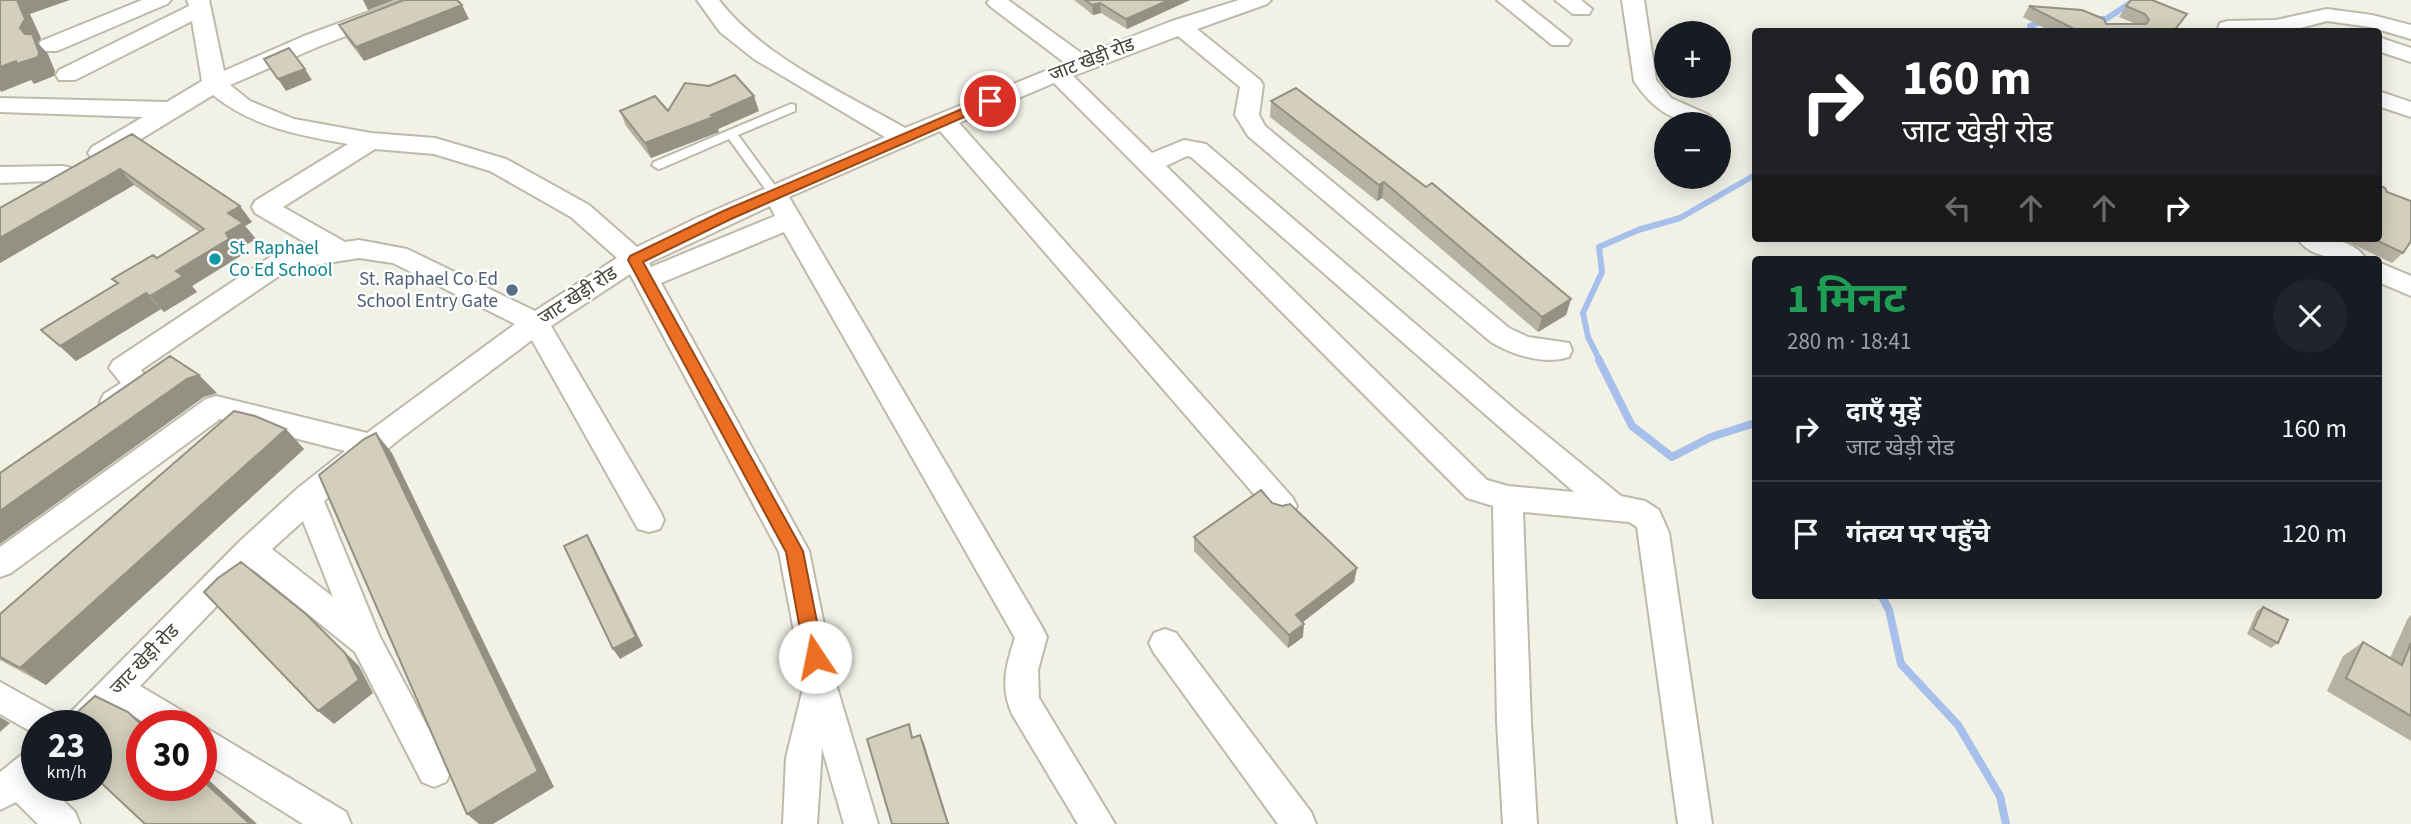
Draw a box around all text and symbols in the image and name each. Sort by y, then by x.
map controls [1654,21,1731,189]
button: + [1654,21,1731,98]
street label: जाट खेड़ी रोड [1045,31,1139,89]
text: 160 m [1902,44,2031,114]
icon: right [1787,56,1878,147]
pin [960,71,1020,131]
icon: arrive [971,82,1009,120]
text: जाट खेड़ी रोड [1902,109,2053,155]
button: − [1654,112,1731,189]
icon: left [1939,189,1977,227]
icon: ahead [2012,189,2050,227]
icon: ahead [2085,189,2123,227]
icon: right [2158,189,2196,227]
place label: St. Raphael Co Ed School [229,235,333,284]
marker: St. Raphael Co Ed School [207,251,223,267]
street label: जाट खेड़ी रोड [533,260,624,332]
place label: St. Raphael Co Ed School Entry Gate [356,266,498,315]
text: 1 मिनट [1787,269,1906,329]
button: close [2273,279,2347,353]
marker: St. Raphael Co Ed School Entry Gate [504,282,520,298]
text: 280 m · 18:41 [1787,325,1911,358]
text: दाएँ मुड़ें [1846,393,1921,430]
icon: right [1787,410,1825,448]
text: 160 m [2281,410,2347,447]
text: जाट खेड़ी रोड [1846,431,1955,464]
icon: arrive [1787,515,1825,553]
text: गंतव्य पर पहुँचे [1846,515,1990,552]
text: 120 m [2281,515,2347,552]
street label: जाट खेड़ी रोड [104,618,186,702]
position arrow [778,620,852,694]
speed limit sign: 30 [126,710,217,801]
text: 23 [48,721,85,771]
text: km/h [47,760,86,785]

